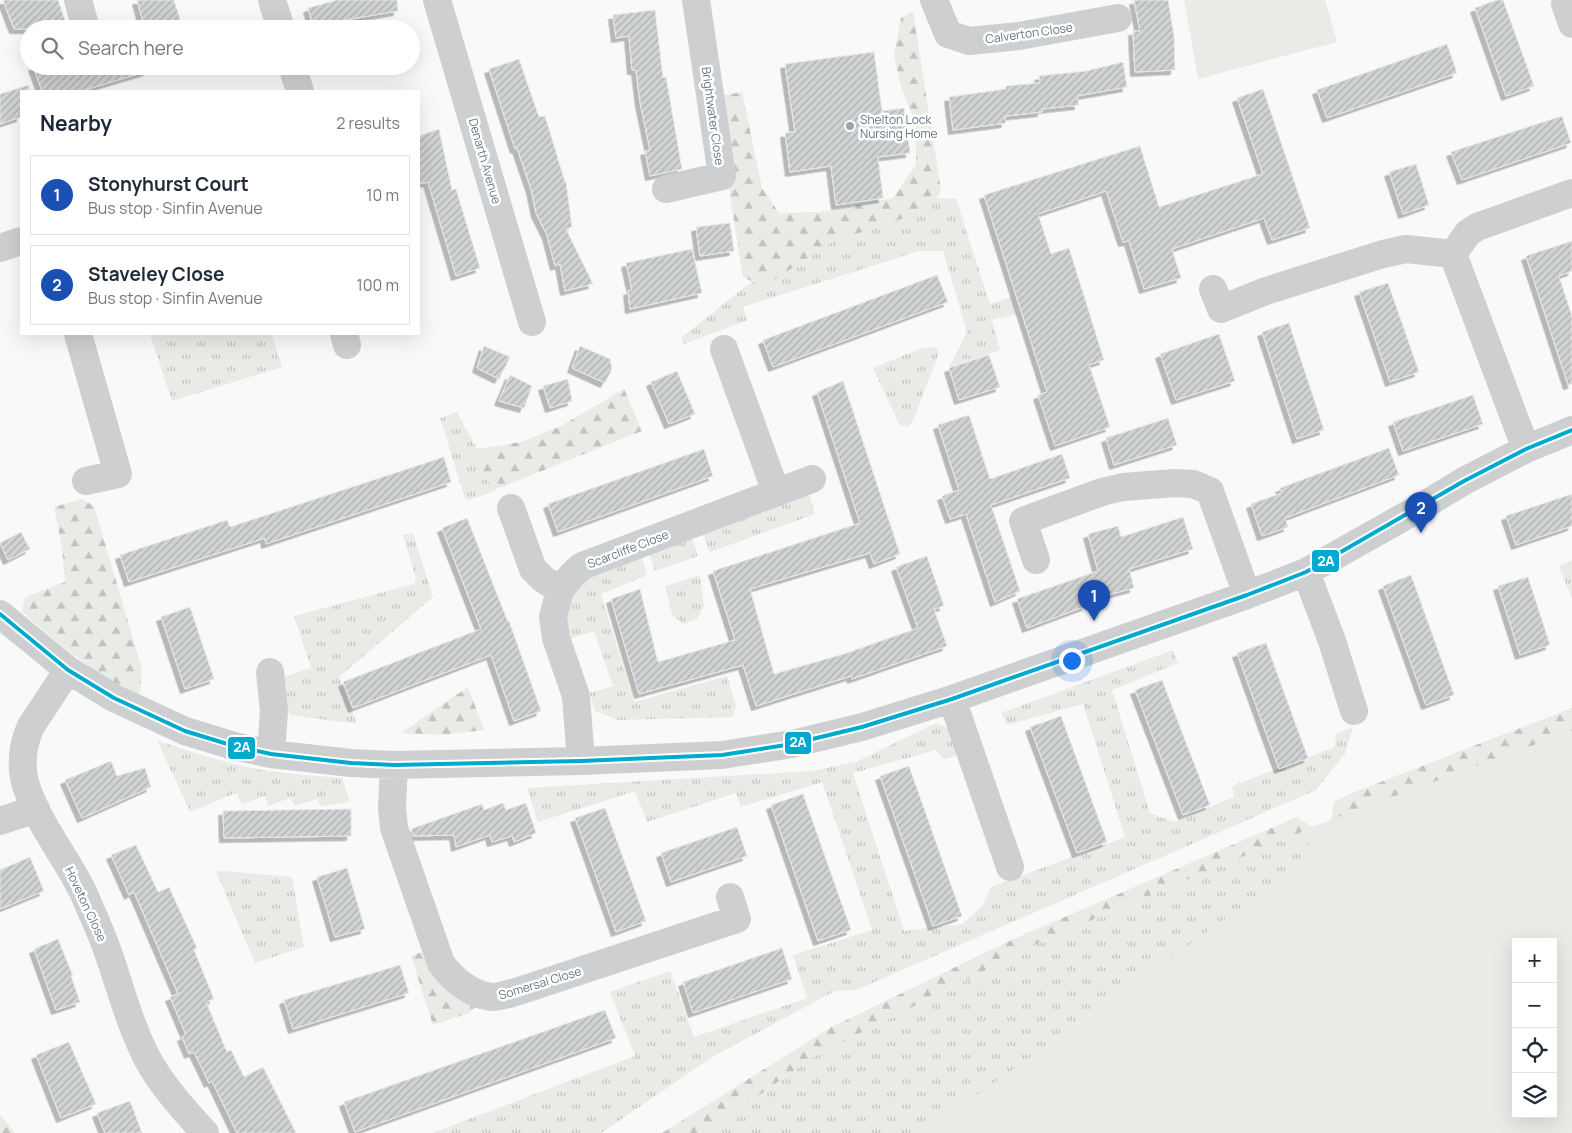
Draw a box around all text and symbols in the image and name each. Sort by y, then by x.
street label: Calverton Close [984,18,1074,48]
search box [20,20,420,75]
icon: search [38,34,66,62]
text: Search here [78,35,184,61]
street label: Brightwater Close [698,66,728,166]
text: Nearby [40,109,112,137]
place label: Shelton Lock Nursing Home [860,111,938,142]
text: 2 results [336,112,400,134]
street label: Denarth Avenue [465,116,505,206]
marker: Shelton Lock Nursing Home [844,120,856,132]
text: Stonyhurst Court [88,171,249,197]
text: 1 [53,184,61,206]
text: 10 m [366,184,399,206]
text: Bus stop · Sinfin Avenue [88,197,263,219]
text: Staveley Close [88,261,224,287]
text: 2 [52,274,62,296]
text: 100 m [356,274,399,296]
text: Bus stop · Sinfin Avenue [88,287,263,309]
pin: 2 [1405,492,1437,533]
street label: Scarcliffe Close [585,526,671,572]
line badge: 2A [1311,549,1340,573]
text: 2A [1317,551,1335,570]
pin: 1 [1078,580,1110,621]
your location [1059,648,1085,674]
line badge: 2A [784,731,812,755]
text: 2A [789,732,807,751]
line badge: 2A [227,736,256,760]
text: 2A [233,737,251,756]
street label: Hoveton Close [61,864,111,944]
map controls [1512,938,1557,1118]
button: + [1512,938,1557,983]
street label: Somersal Close [497,962,583,1004]
button: − [1512,983,1557,1028]
button: locate [1512,1028,1557,1073]
button: layers [1512,1073,1557,1118]

